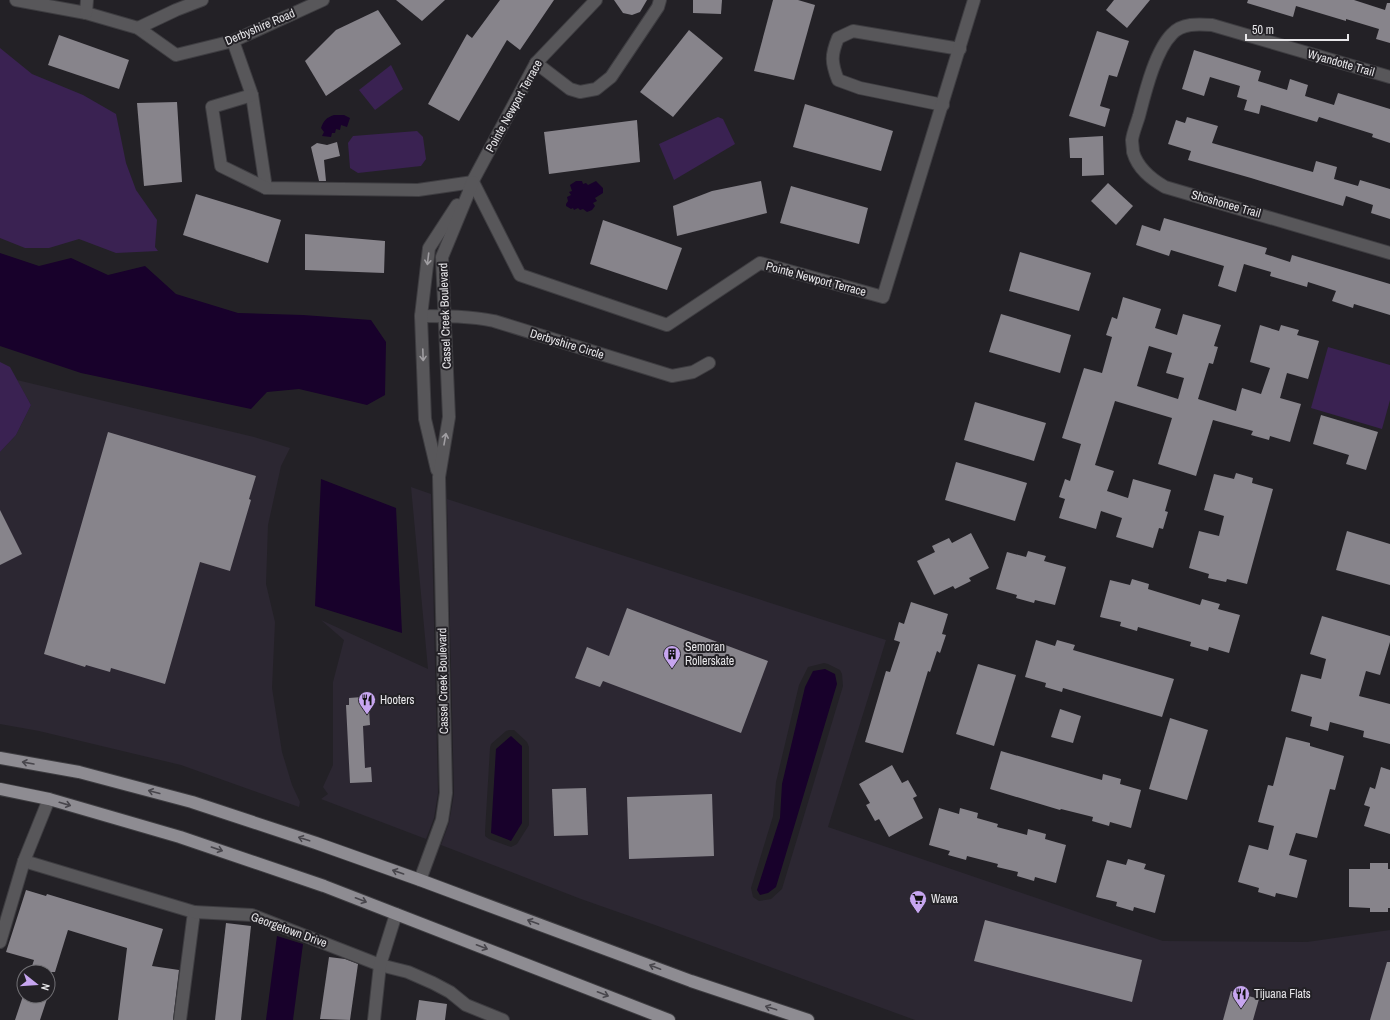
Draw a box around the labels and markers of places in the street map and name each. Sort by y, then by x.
place label: Semoran Rollerskate [685,639,734,669]
building icon: Semoran Rollerskate [662,644,682,669]
restaurant icon: Hooters [357,690,377,715]
place label: Hooters [380,692,415,708]
supermarket icon: Wawa [908,889,928,914]
place label: Wawa [931,891,959,907]
restaurant icon: Tijuana Flats [1231,984,1251,1009]
place label: Tijuana Flats [1254,986,1311,1002]

